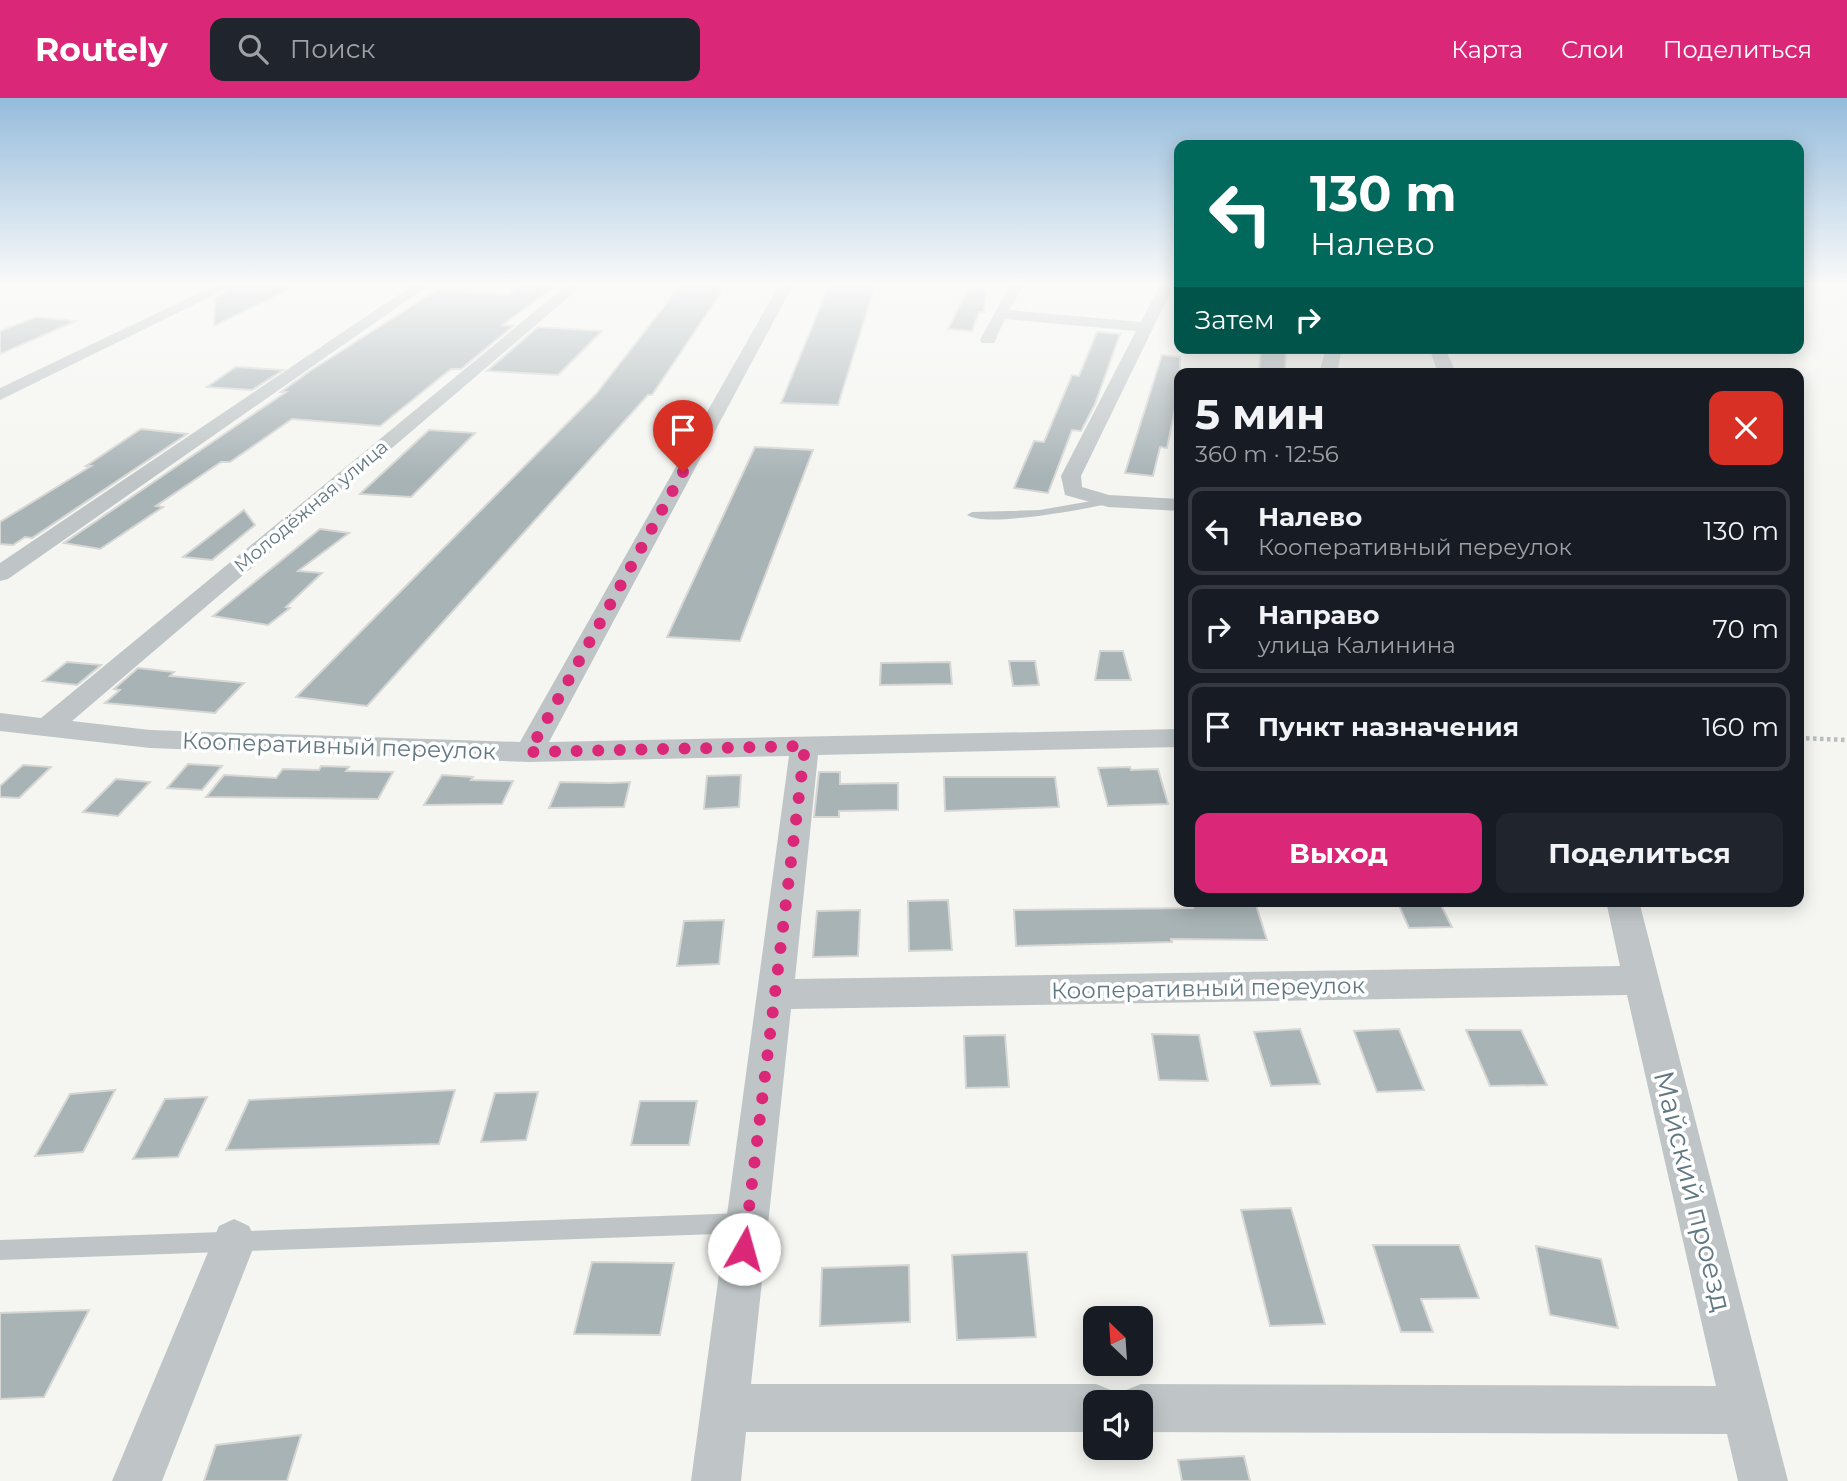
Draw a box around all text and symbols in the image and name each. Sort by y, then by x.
search box [210,18,700,81]
text: Routely [35,29,168,69]
icon: search [234,30,272,68]
text: Поиск [290,33,375,65]
text: Карта [1451,35,1523,64]
text: Слои [1561,35,1625,64]
text: Поделиться [1663,35,1812,64]
text: 130 m [1310,164,1457,223]
icon: left [1195,168,1286,259]
text: Налево [1310,224,1435,263]
icon: right [1289,301,1327,339]
text: Затем [1195,304,1275,336]
text: 5 мин [1195,388,1325,440]
button: close [1709,391,1783,465]
pin [653,400,713,472]
icon: arrive [664,411,702,449]
street label: Молодёжная улица [229,435,393,577]
text: 360 m · 12:56 [1195,440,1339,468]
text: Налево [1258,501,1362,533]
icon: left [1199,512,1237,550]
text: 130 m [1703,515,1779,547]
text: Кооперативный переулок [1258,533,1572,561]
text: Направо [1258,599,1379,631]
icon: right [1199,610,1237,648]
text: 70 m [1713,613,1779,645]
text: улица Калинина [1258,631,1456,659]
icon: arrive [1199,708,1237,746]
text: Пункт назначения [1258,711,1519,743]
text: 160 m [1702,711,1779,743]
street label: Кооперативный переулок [182,727,497,765]
button: Выход [1195,813,1482,893]
button: Поделиться [1496,813,1783,893]
street label: Кооперативный переулок [1051,971,1366,1005]
street label: Майский проезд [1647,1067,1739,1315]
position arrow [707,1212,781,1286]
north arrow [1083,1306,1153,1376]
map controls [1083,1306,1153,1460]
button: sound [1083,1390,1153,1460]

